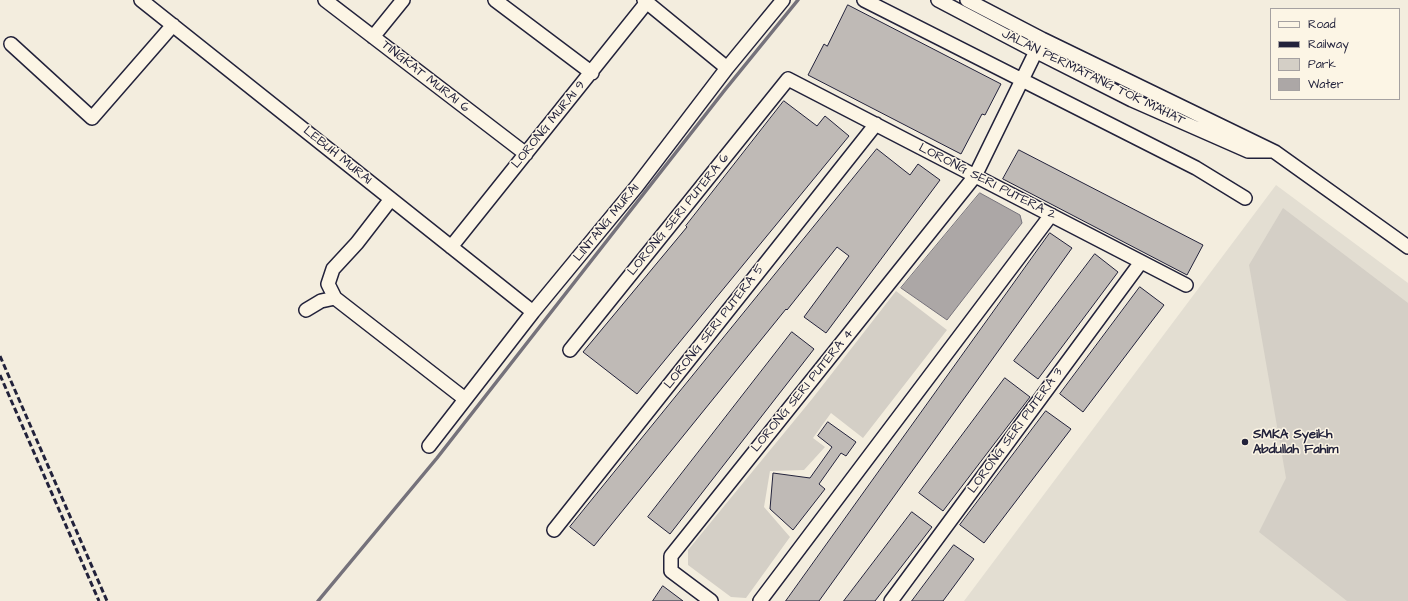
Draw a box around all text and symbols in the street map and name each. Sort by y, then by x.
legend [1270,8,1400,100]
text: Road [1308,16,1336,33]
street label: JALAN PERMATANG TOK MAHAT [999,27,1187,129]
text: Railway [1308,36,1349,53]
street label: TINGKAT MURAI 6 [378,38,472,116]
text: Park [1308,56,1336,73]
text: Water [1308,76,1343,93]
street label: LORONG MURAI 9 [509,78,589,172]
street label: LEBUH MURAI [299,124,375,188]
street label: LORONG SERI PUTERA 2 [916,141,1058,223]
street label: LORONG SERI PUTERA 6 [625,151,733,279]
street label: LINTANG MURAI [571,181,643,265]
street label: LORONG SERI PUTERA 5 [661,262,769,392]
street label: LORONG SERI PUTERA 4 [749,326,857,456]
street label: LORONG SERI PUTERA 3 [965,365,1067,497]
place label: SMKA Syeikh Abdullah Fahim [1253,427,1338,458]
marker: SMKA Syeikh Abdullah Fahim [1240,437,1250,447]

